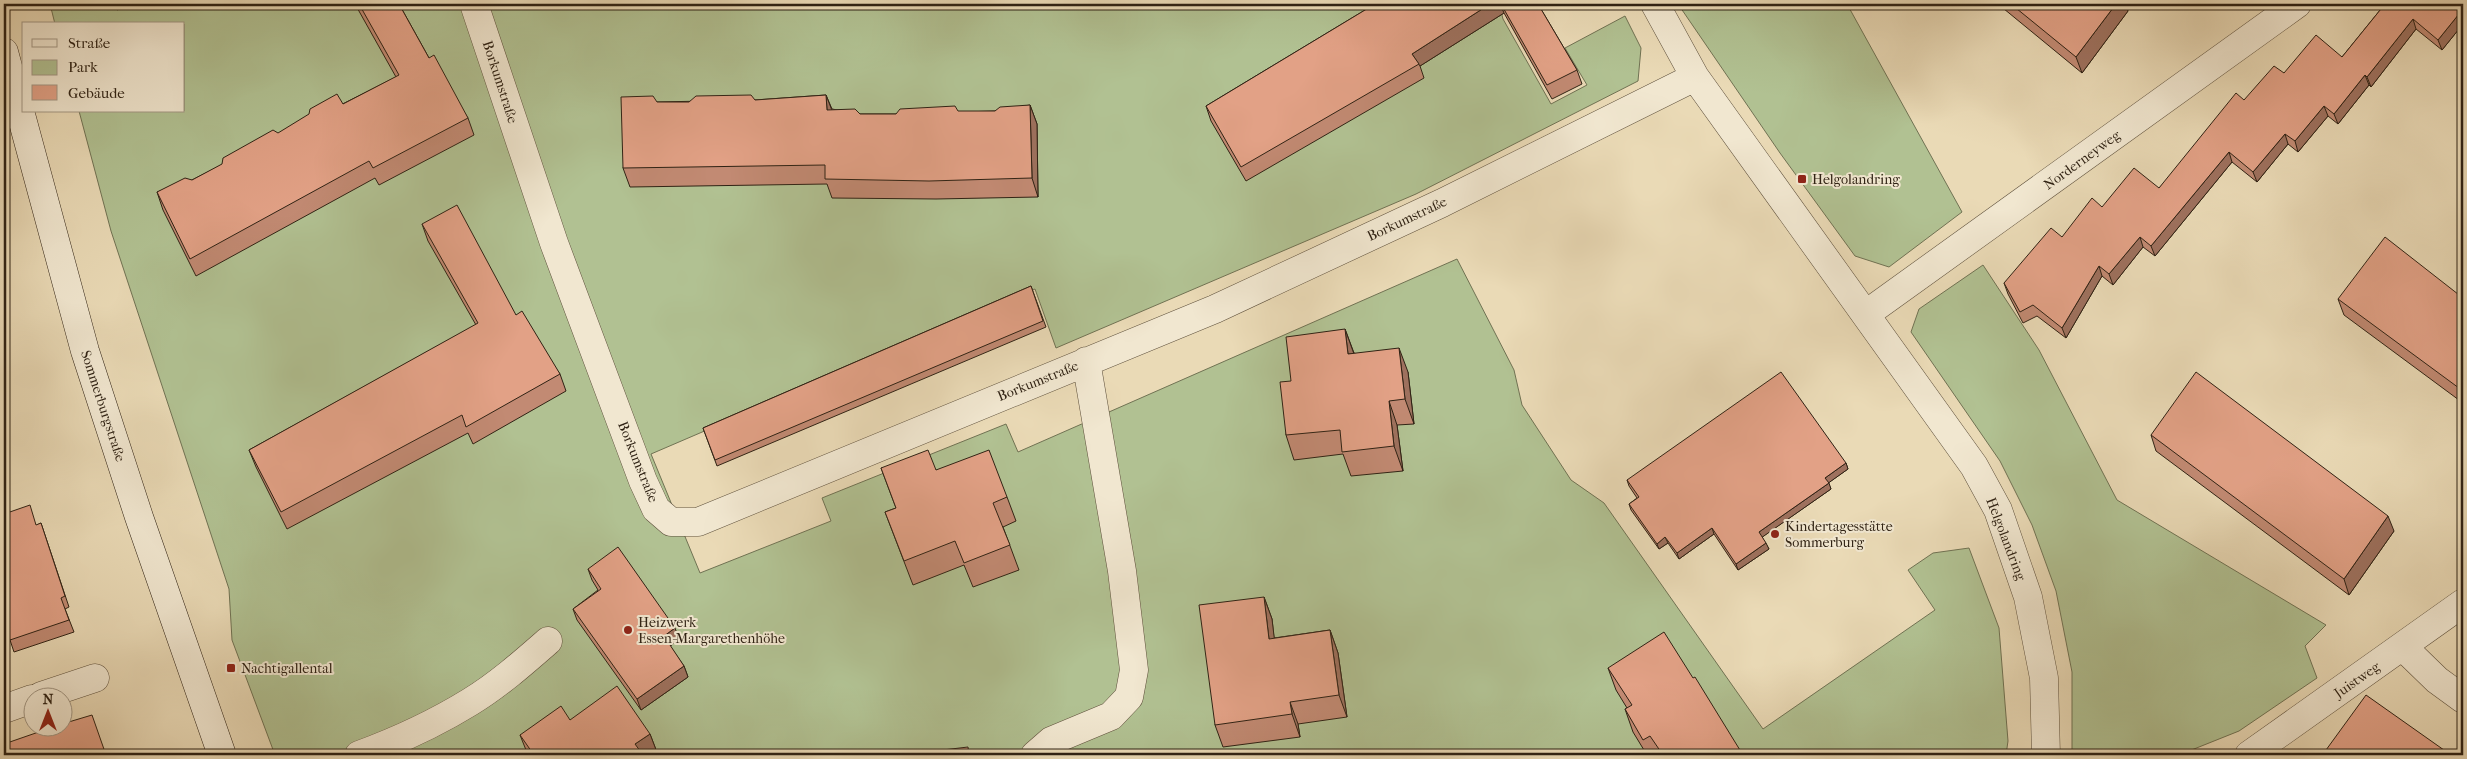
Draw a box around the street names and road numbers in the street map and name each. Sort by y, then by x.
street label: Borkumstraße [479,39,521,126]
street label: Norderneyweg [2040,126,2124,193]
street label: Borkumstraße [1364,193,1450,245]
street label: Sommerburgstraße [77,348,129,464]
street label: Borkumstraße [995,357,1081,405]
street label: Borkumstraße [614,419,662,505]
street label: Helgolandring [1982,495,2030,583]
street label: Juistweg [2330,658,2384,702]

